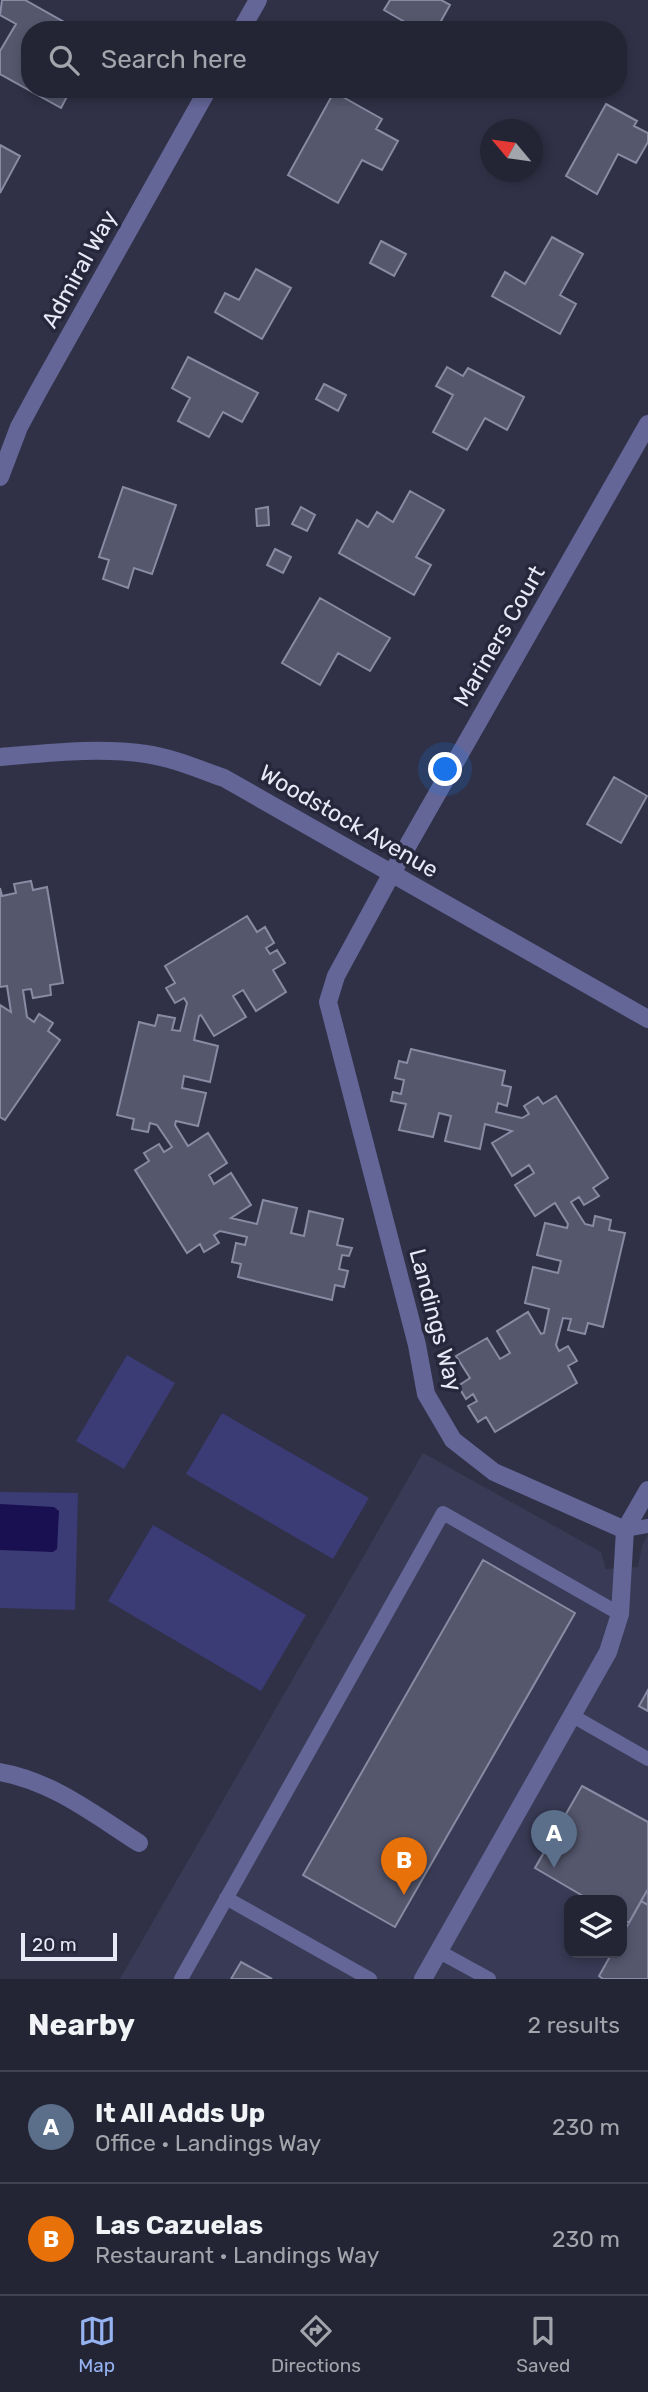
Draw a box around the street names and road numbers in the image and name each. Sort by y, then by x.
street label: Admiral Way [35,205,123,333]
street label: Mariners Court [447,560,551,712]
street label: Woodstock Avenue [255,758,443,884]
street label: Landings Way [404,1246,469,1395]

